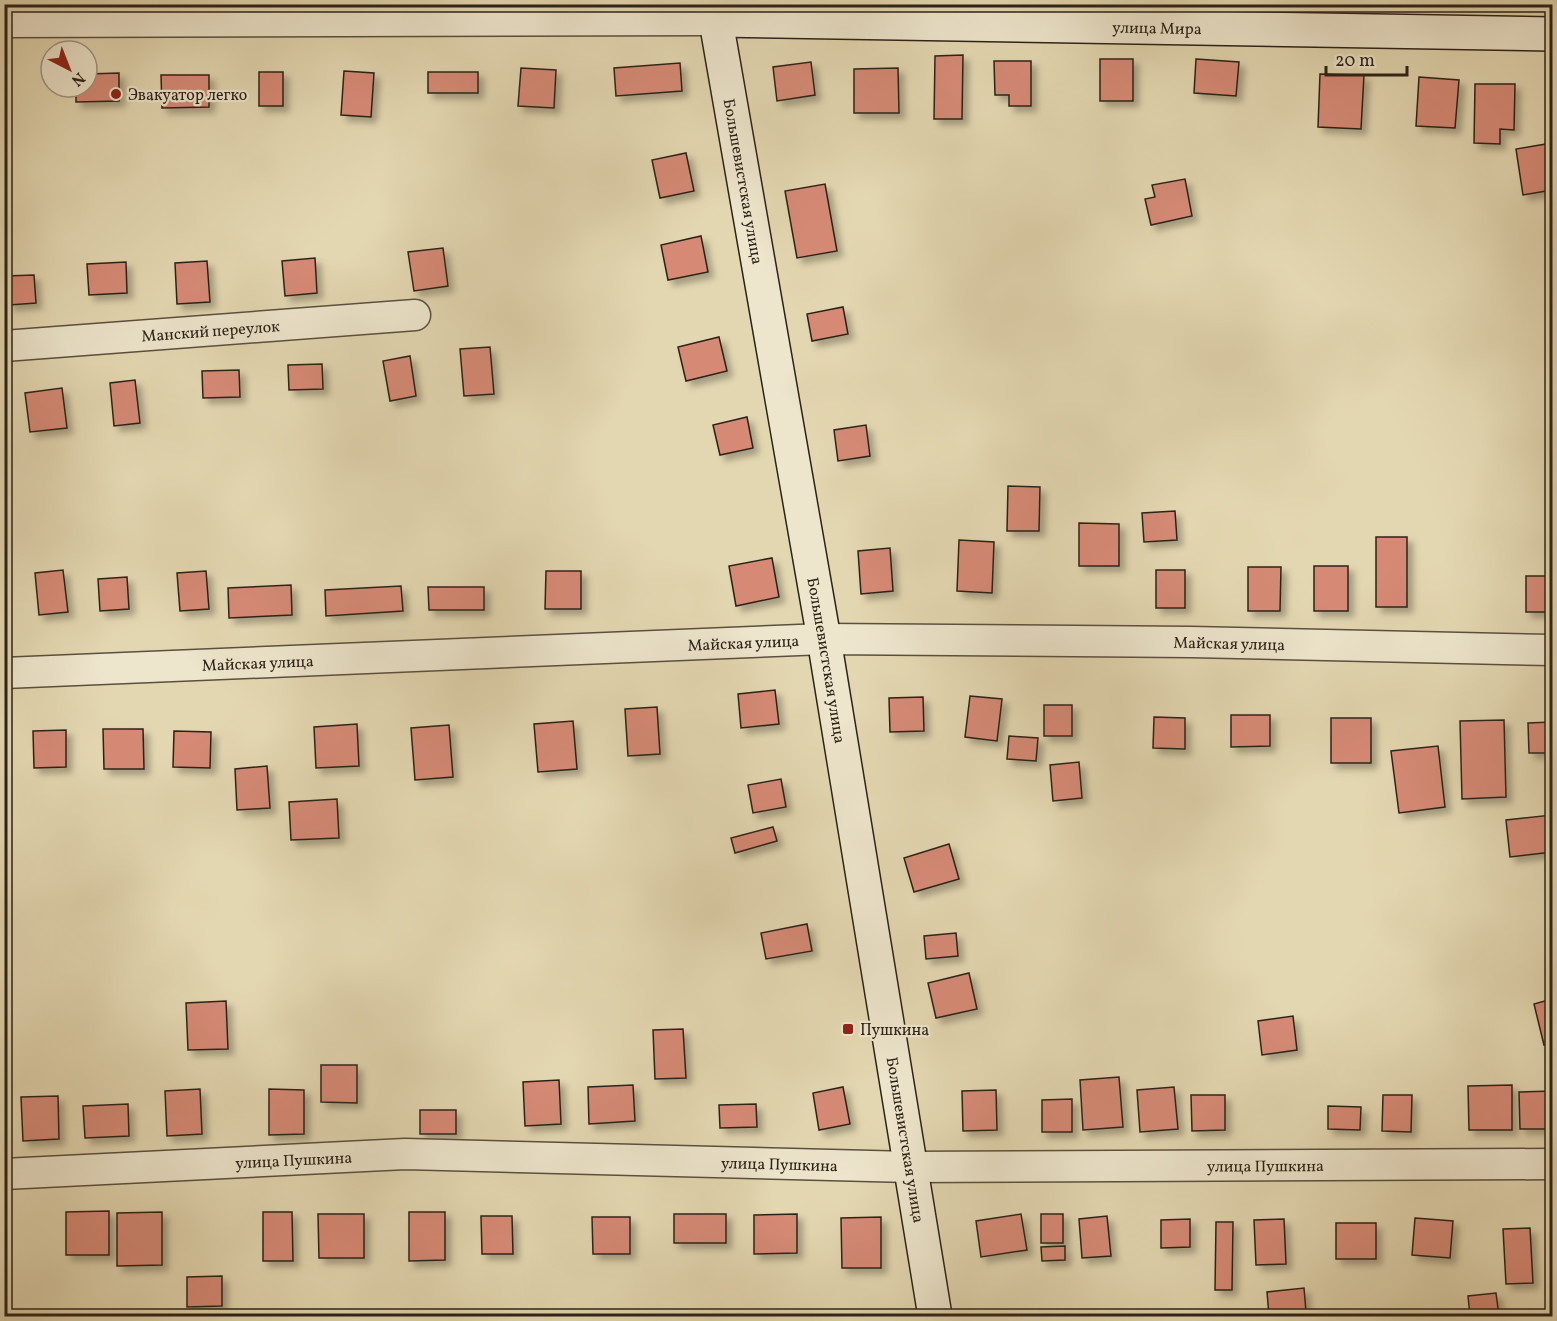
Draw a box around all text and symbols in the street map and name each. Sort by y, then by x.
street label: улица Мира [1112,18,1202,41]
north arrow [39,39,99,99]
scale bar [1326,39,1407,77]
text: 20 m [1335,49,1375,74]
text: N [66,67,89,91]
place label: Эвакуатор легко [128,85,247,107]
marker: Эвакуатор легко [109,87,123,101]
street label: Большевистская улица [717,97,767,266]
street label: Манский переулок [141,316,281,349]
street label: Большевистская улица [800,576,850,745]
street label: Майская улица [687,631,800,658]
street label: Майская улица [1173,633,1285,657]
street label: Майская улица [201,651,314,678]
place label: Пушкина [860,1020,929,1042]
marker: Пушкина [841,1022,855,1036]
street label: Большевистская улица [880,1055,929,1225]
street label: улица Пушкина [235,1148,353,1175]
street label: улица Пушкина [720,1153,838,1178]
street label: улица Пушкина [1207,1156,1324,1179]

